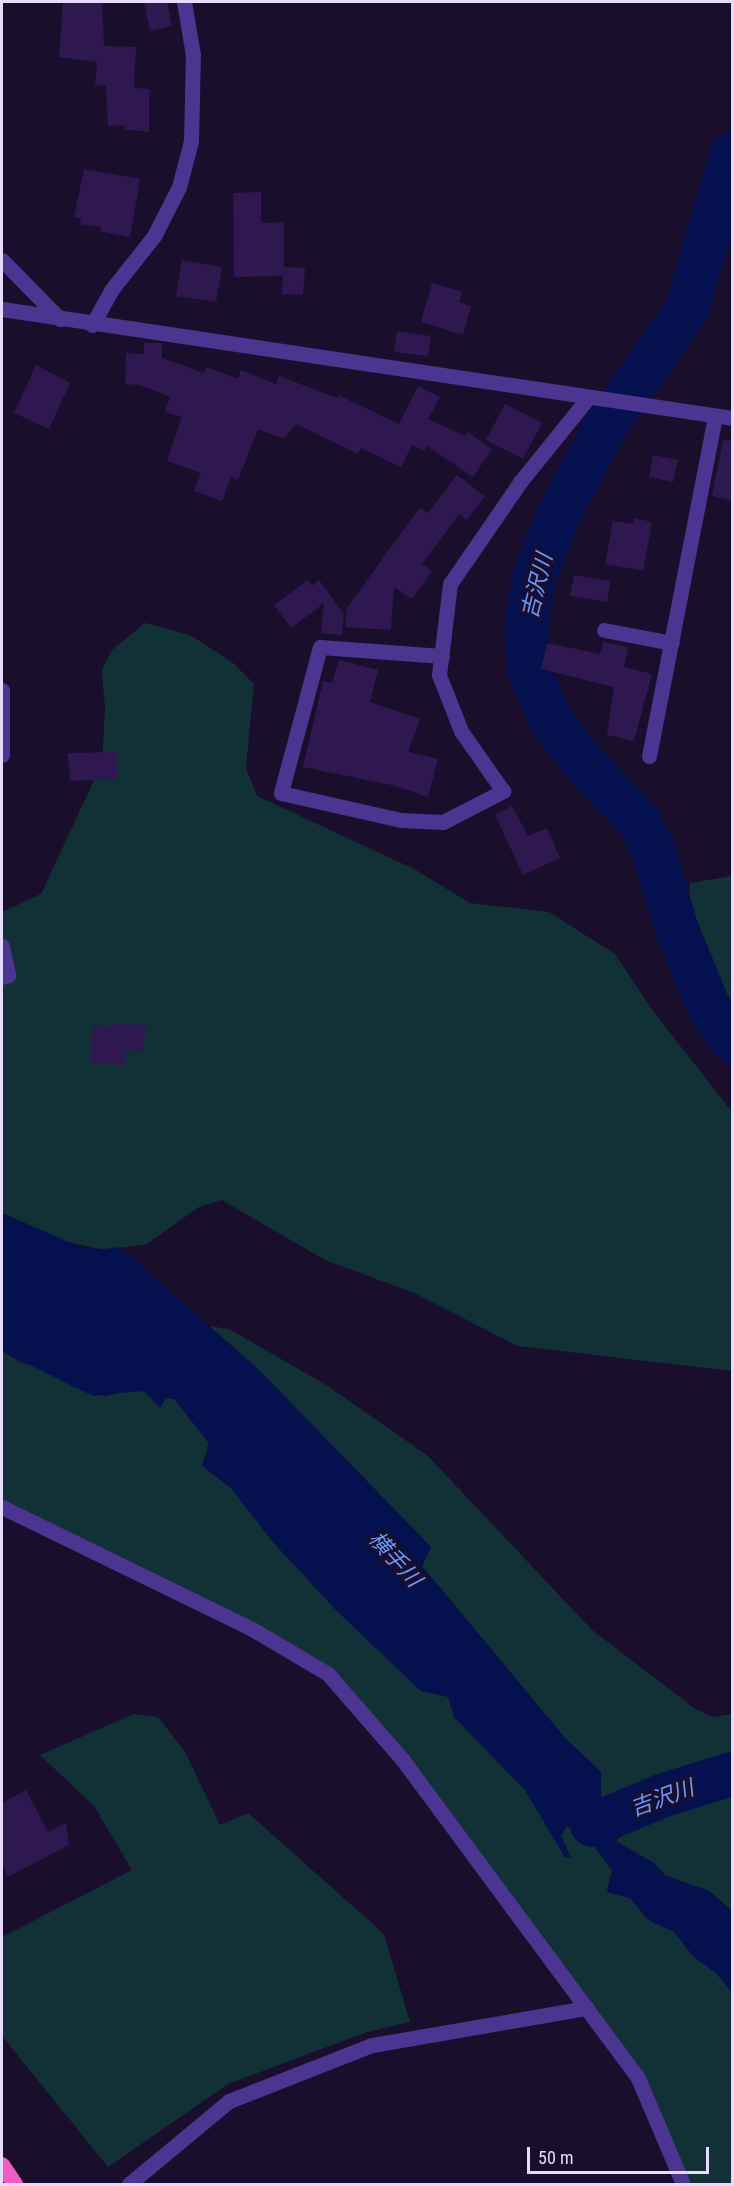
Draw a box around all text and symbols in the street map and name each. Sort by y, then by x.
water label: 吉沢川 [516,551,558,621]
water label: 横手川 [363,1526,427,1592]
water label: 吉沢川 [626,1774,698,1822]
scale bar [530,2135,712,2173]
text: 50 m [538,2147,573,2168]

